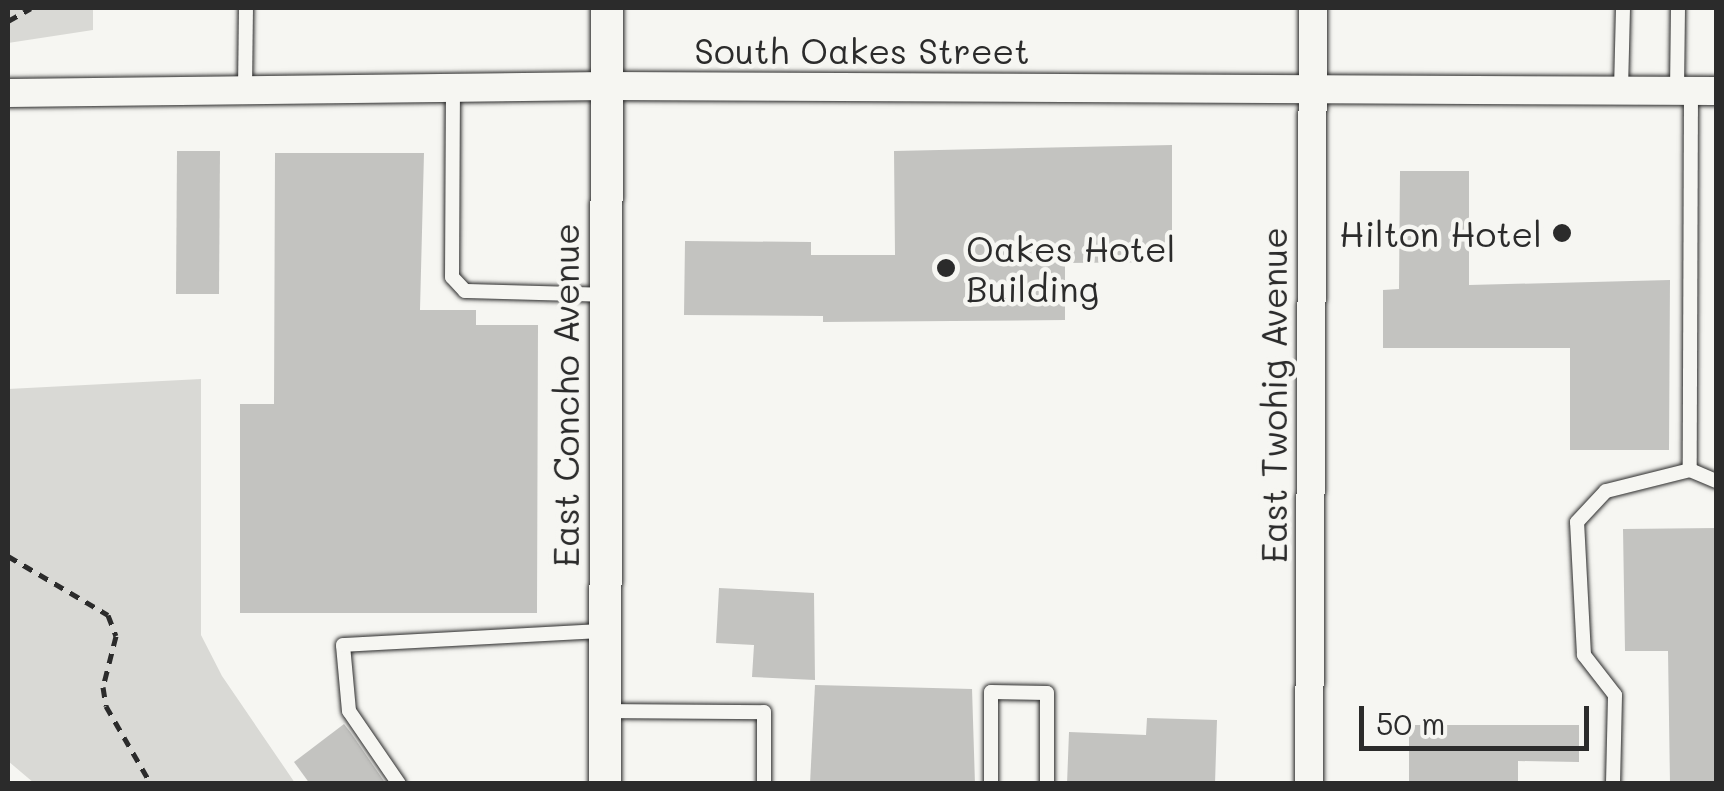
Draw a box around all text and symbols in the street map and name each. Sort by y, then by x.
street label: South Oakes Street [694,29,1030,71]
place label: Hilton Hotel [1339,212,1542,254]
marker: Hilton Hotel [1551,222,1573,244]
street label: East Concho Avenue [544,223,586,567]
place label: Oakes Hotel Building [966,227,1176,309]
street label: East Twohig Avenue [1252,227,1294,563]
marker: Oakes Hotel Building [935,257,957,279]
scale bar [1364,686,1594,748]
text: 50 m [1376,703,1446,743]

